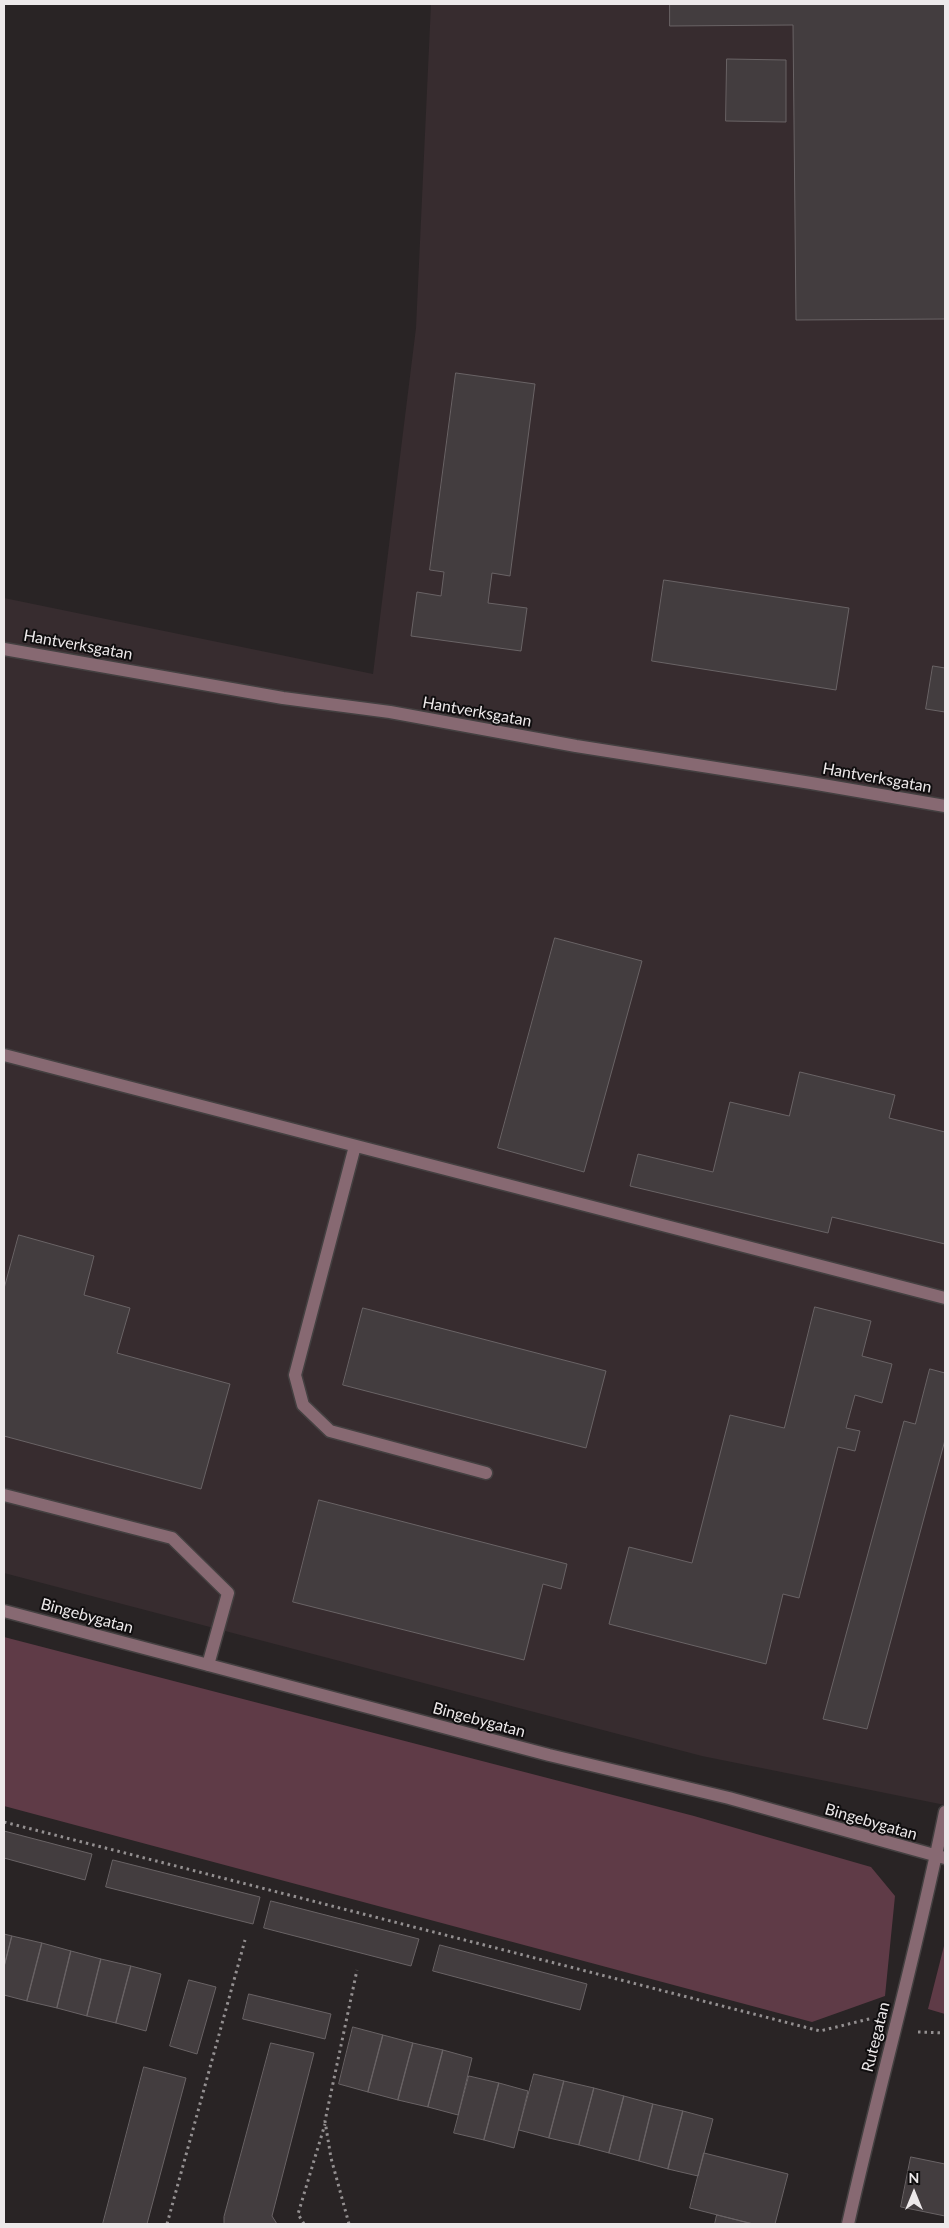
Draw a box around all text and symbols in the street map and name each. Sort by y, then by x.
street label: Hantverksgatan [22,626,134,664]
street label: Hantverksgatan [421,693,533,731]
street label: Hantverksgatan [821,759,933,797]
street label: Bingebygatan [39,1594,135,1638]
street label: Bingebygatan [431,1698,527,1742]
street label: Bingebygatan [823,1800,919,1844]
street label: Rutegatan [858,2000,894,2074]
north arrow [889,2168,939,2218]
text: N [909,2169,919,2186]

